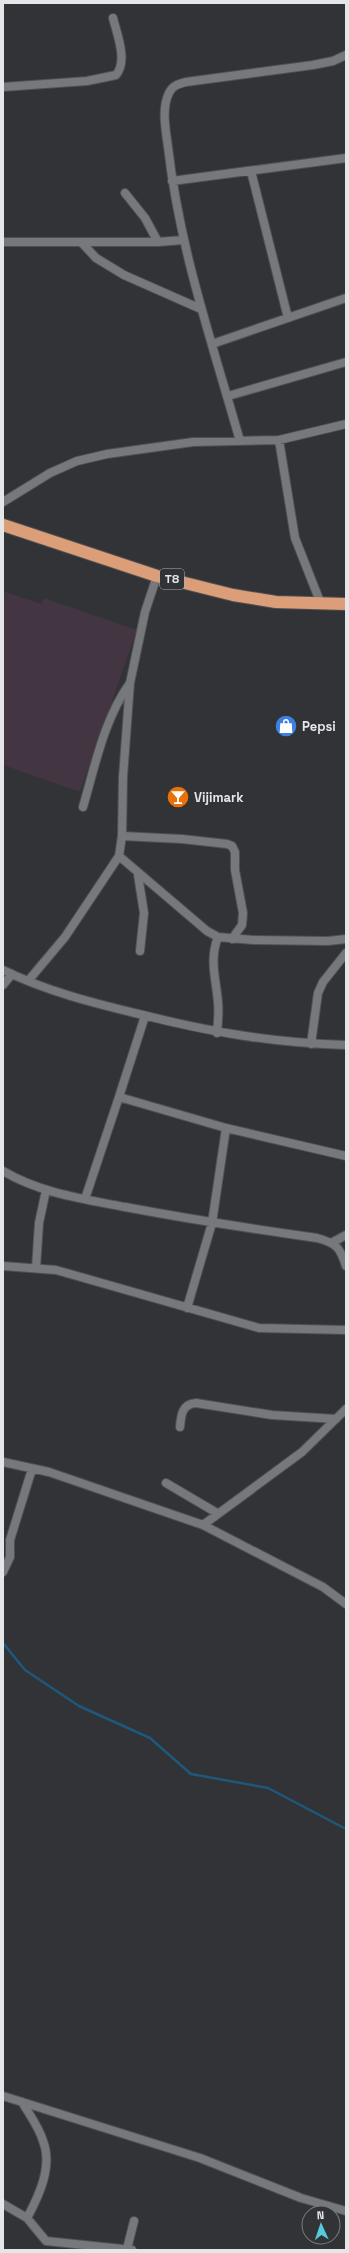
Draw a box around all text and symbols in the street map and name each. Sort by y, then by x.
road number: T8 [160,569,184,589]
shop icon: Pepsi [273,713,299,739]
place label: Pepsi [302,718,336,735]
bar icon: Vijimark [165,784,191,810]
place label: Vijimark [194,789,244,806]
north arrow [301,2205,341,2245]
text: N [316,2208,325,2222]

